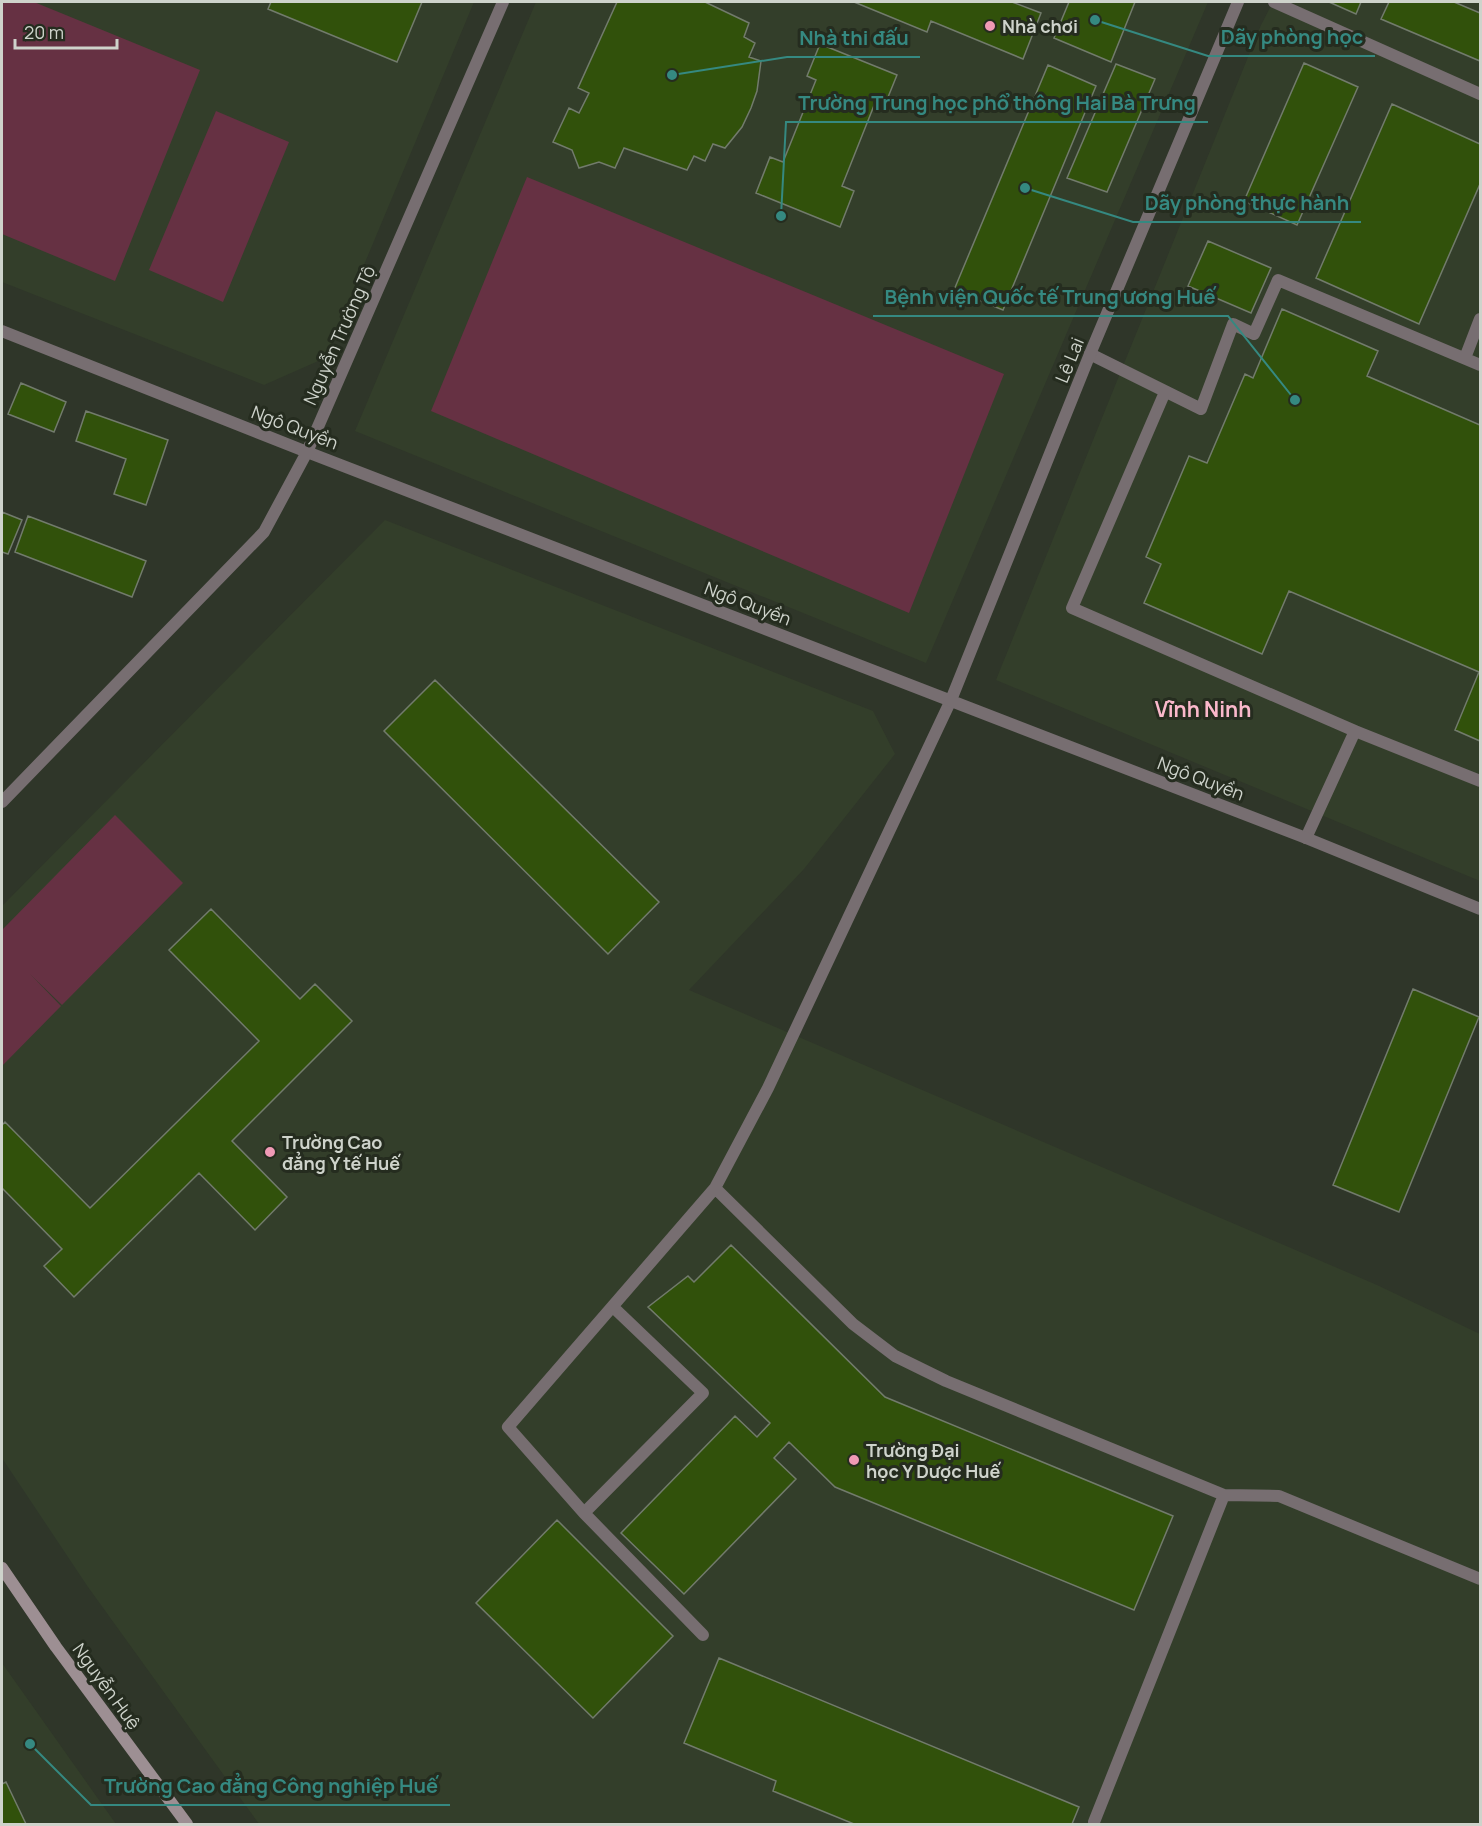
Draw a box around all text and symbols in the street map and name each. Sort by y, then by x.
scale bar [15,12,117,50]
place label: Nhà chơi [1002,14,1078,38]
callout: Dãy phòng học [1208,18,1375,56]
callout: Nhà thi đấu [787,19,920,57]
marker: Nhà chơi [983,19,997,33]
text: 20 m [24,20,64,44]
text: Dãy phòng học [1221,23,1363,50]
text: Nhà thi đấu [799,24,909,51]
callout: Trường Trung học phổ thông Hai Bà Trưng [786,84,1208,122]
text: Trường Trung học phổ thông Hai Bà Trưng [798,89,1196,116]
callout: Dãy phòng thực hành [1133,184,1361,222]
text: Dãy phòng thực hành [1145,189,1349,216]
street label: Nguyễn Trường Tộ [297,261,381,409]
callout: Bệnh viện Quốc tế Trung ương Huế [873,278,1228,316]
text: Bệnh viện Quốc tế Trung ương Huế [885,283,1216,310]
street label: Lê Lai [1049,334,1089,386]
street label: Ngô Quyền [248,399,342,455]
street label: Ngô Quyền [701,575,795,631]
district label: Vĩnh Ninh [1155,695,1251,723]
street label: Ngô Quyền [1154,750,1248,806]
place label: Trường Cao đẳng Y tế Huế [282,1130,401,1175]
marker: Trường Cao đẳng Y tế Huế [263,1145,277,1159]
place label: Trường Đại học Y Dược Huế [866,1438,1001,1483]
marker: Trường Đại học Y Dược Huế [847,1453,861,1467]
street label: Nguyễn Huệ [68,1638,146,1734]
callout: Trường Cao đẳng Công nghiệp Huế [91,1767,450,1805]
text: Trường Cao đẳng Công nghiệp Huế [104,1772,439,1799]

